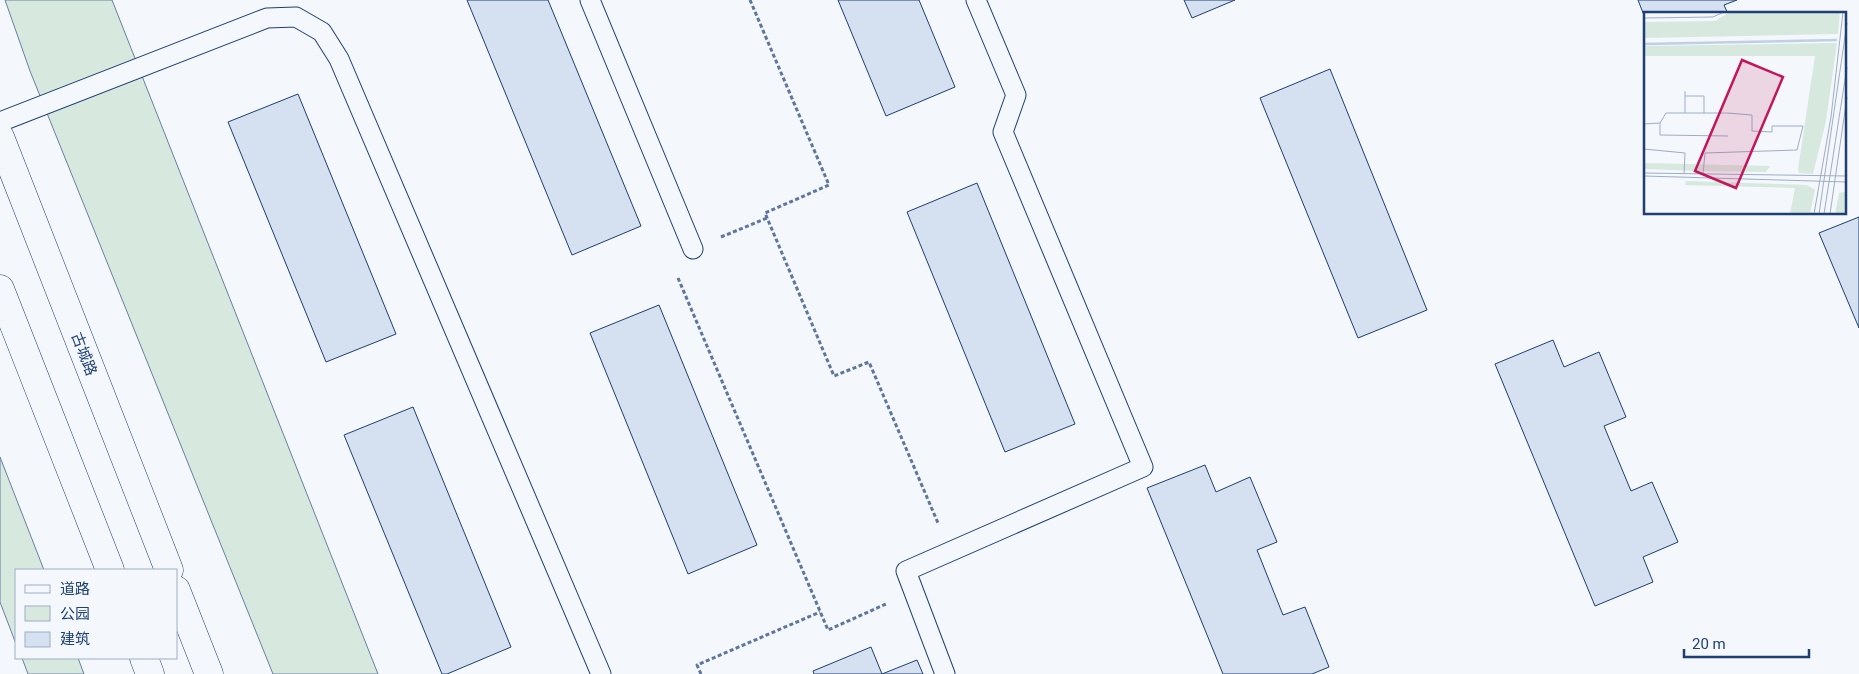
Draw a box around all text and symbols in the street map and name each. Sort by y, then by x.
inset map [1644,12,1846,215]
street label: 古城路 [68,330,100,378]
legend [15,569,178,659]
text: 道路 [60,580,90,598]
text: 公园 [60,605,90,623]
scale bar [1684,626,1809,658]
text: 建筑 [60,630,90,648]
text: 20 m [1692,635,1726,653]

